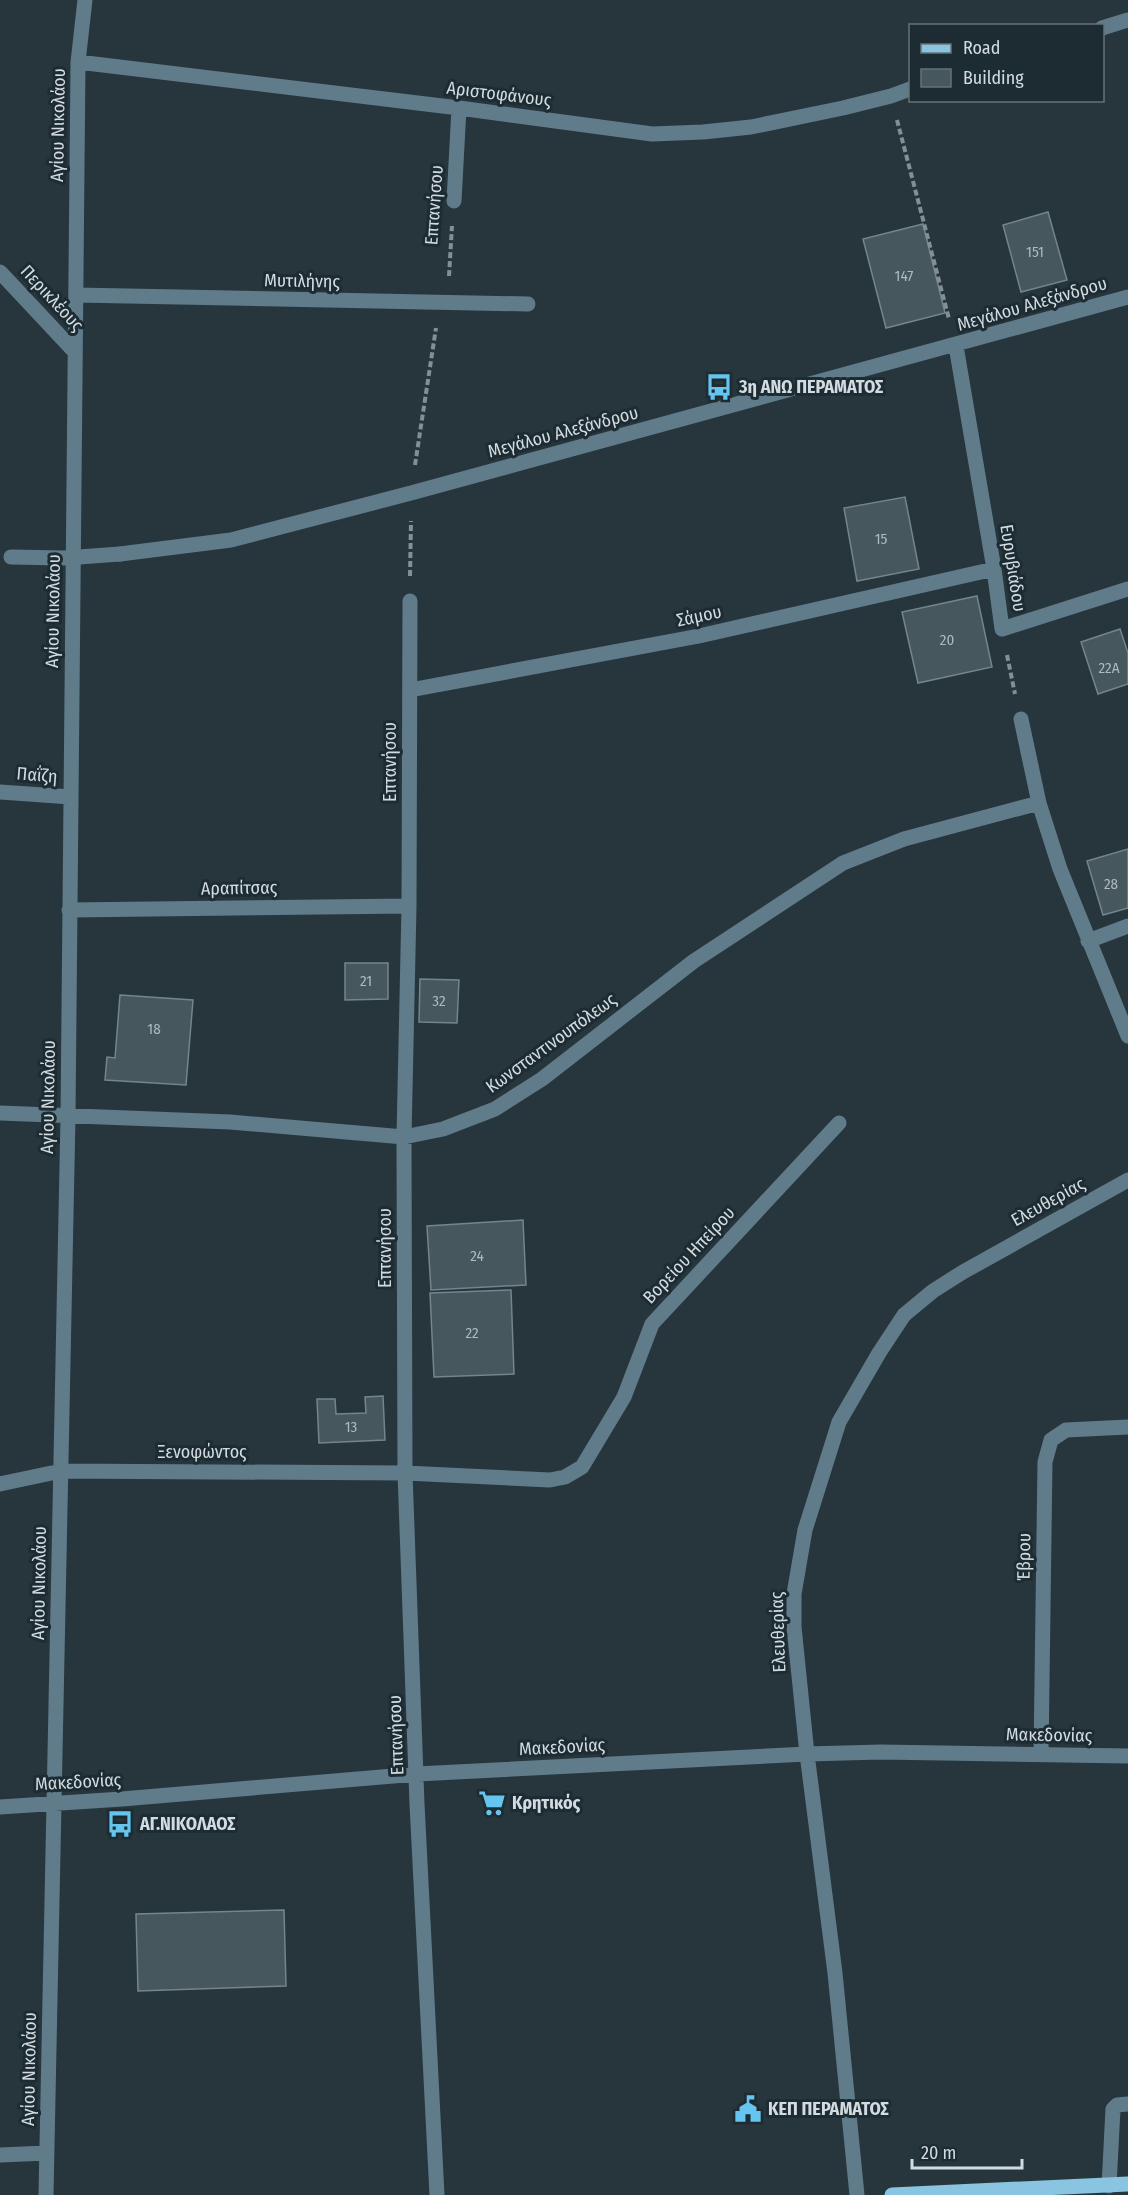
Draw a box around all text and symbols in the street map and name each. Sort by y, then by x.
legend [909,24,1104,102]
text: Road [963,37,1000,59]
text: Building [963,67,1024,89]
street label: Αγίου Νικολάου [46,68,70,182]
street label: Αριστοφάνους [445,77,553,111]
street label: Επτανήσου [420,164,448,246]
house number: 151 [1026,243,1044,261]
street label: Περικλέους [16,260,88,336]
house number: 147 [895,267,913,285]
street label: Μυτιλήνης [264,269,341,293]
street label: Μεγάλου Αλεξάνδρου [955,272,1109,336]
bus stop icon: 3η ΑΝΩ ΠΕΡΑΜΑΤΟΣ [704,372,734,402]
place label: 3η ΑΝΩ ΠΕΡΑΜΑΤΟΣ [738,376,883,398]
street label: Μεγάλου Αλεξάνδρου [485,401,641,463]
street label: Ευρυβιάδου [995,523,1031,613]
house number: 15 [875,530,887,548]
street label: Αγίου Νικολάου [41,554,65,668]
street label: Σάμου [674,600,724,632]
house number: 20 [940,631,954,649]
house number: 22A [1098,659,1120,677]
street label: Επτανήσου [379,722,401,802]
street label: Παΐζη [16,762,58,788]
house number: 28 [1104,875,1118,893]
street label: Αραπίτσας [201,876,278,900]
house number: 21 [360,972,372,990]
street label: Κωνσταντινουπόλεως [481,988,621,1098]
house number: 32 [432,992,446,1010]
house number: 18 [147,1020,161,1038]
street label: Αγίου Νικολάου [36,1040,60,1154]
street label: Ελευθερίας [1007,1173,1089,1231]
street label: Βορείου Ηπείρου [638,1202,740,1308]
street label: Επτανήσου [374,1208,396,1288]
house number: 24 [470,1247,484,1265]
house number: 22 [465,1324,479,1342]
house number: 13 [345,1418,358,1436]
street label: Ξενοφώντος [157,1441,247,1463]
street label: Αγίου Νικολάου [27,1526,51,1640]
street label: Έβρου [1013,1533,1035,1581]
street label: Ελευθερίας [766,1591,790,1673]
street label: Επτανήσου [384,1695,408,1775]
street label: Μακεδονίας [1006,1723,1093,1747]
street label: Μακεδονίας [518,1734,606,1760]
street label: Μακεδονίας [34,1769,122,1795]
supermarket icon: Κρητικός [477,1788,507,1818]
place label: Κρητικός [512,1792,581,1814]
bus stop icon: ΑΓ.ΝΙΚΟΛΑΟΣ [105,1809,135,1839]
place label: ΑΓ.ΝΙΚΟΛΑΟΣ [139,1813,235,1835]
street label: Αγίου Νικολάου [17,2012,41,2126]
public building icon: ΚΕΠ ΠΕΡΑΜΑΤΟΣ [733,2094,763,2124]
place label: ΚΕΠ ΠΕΡΑΜΑΤΟΣ [768,2098,889,2120]
scale bar [912,2132,1022,2170]
text: 20 m [921,2142,956,2164]

